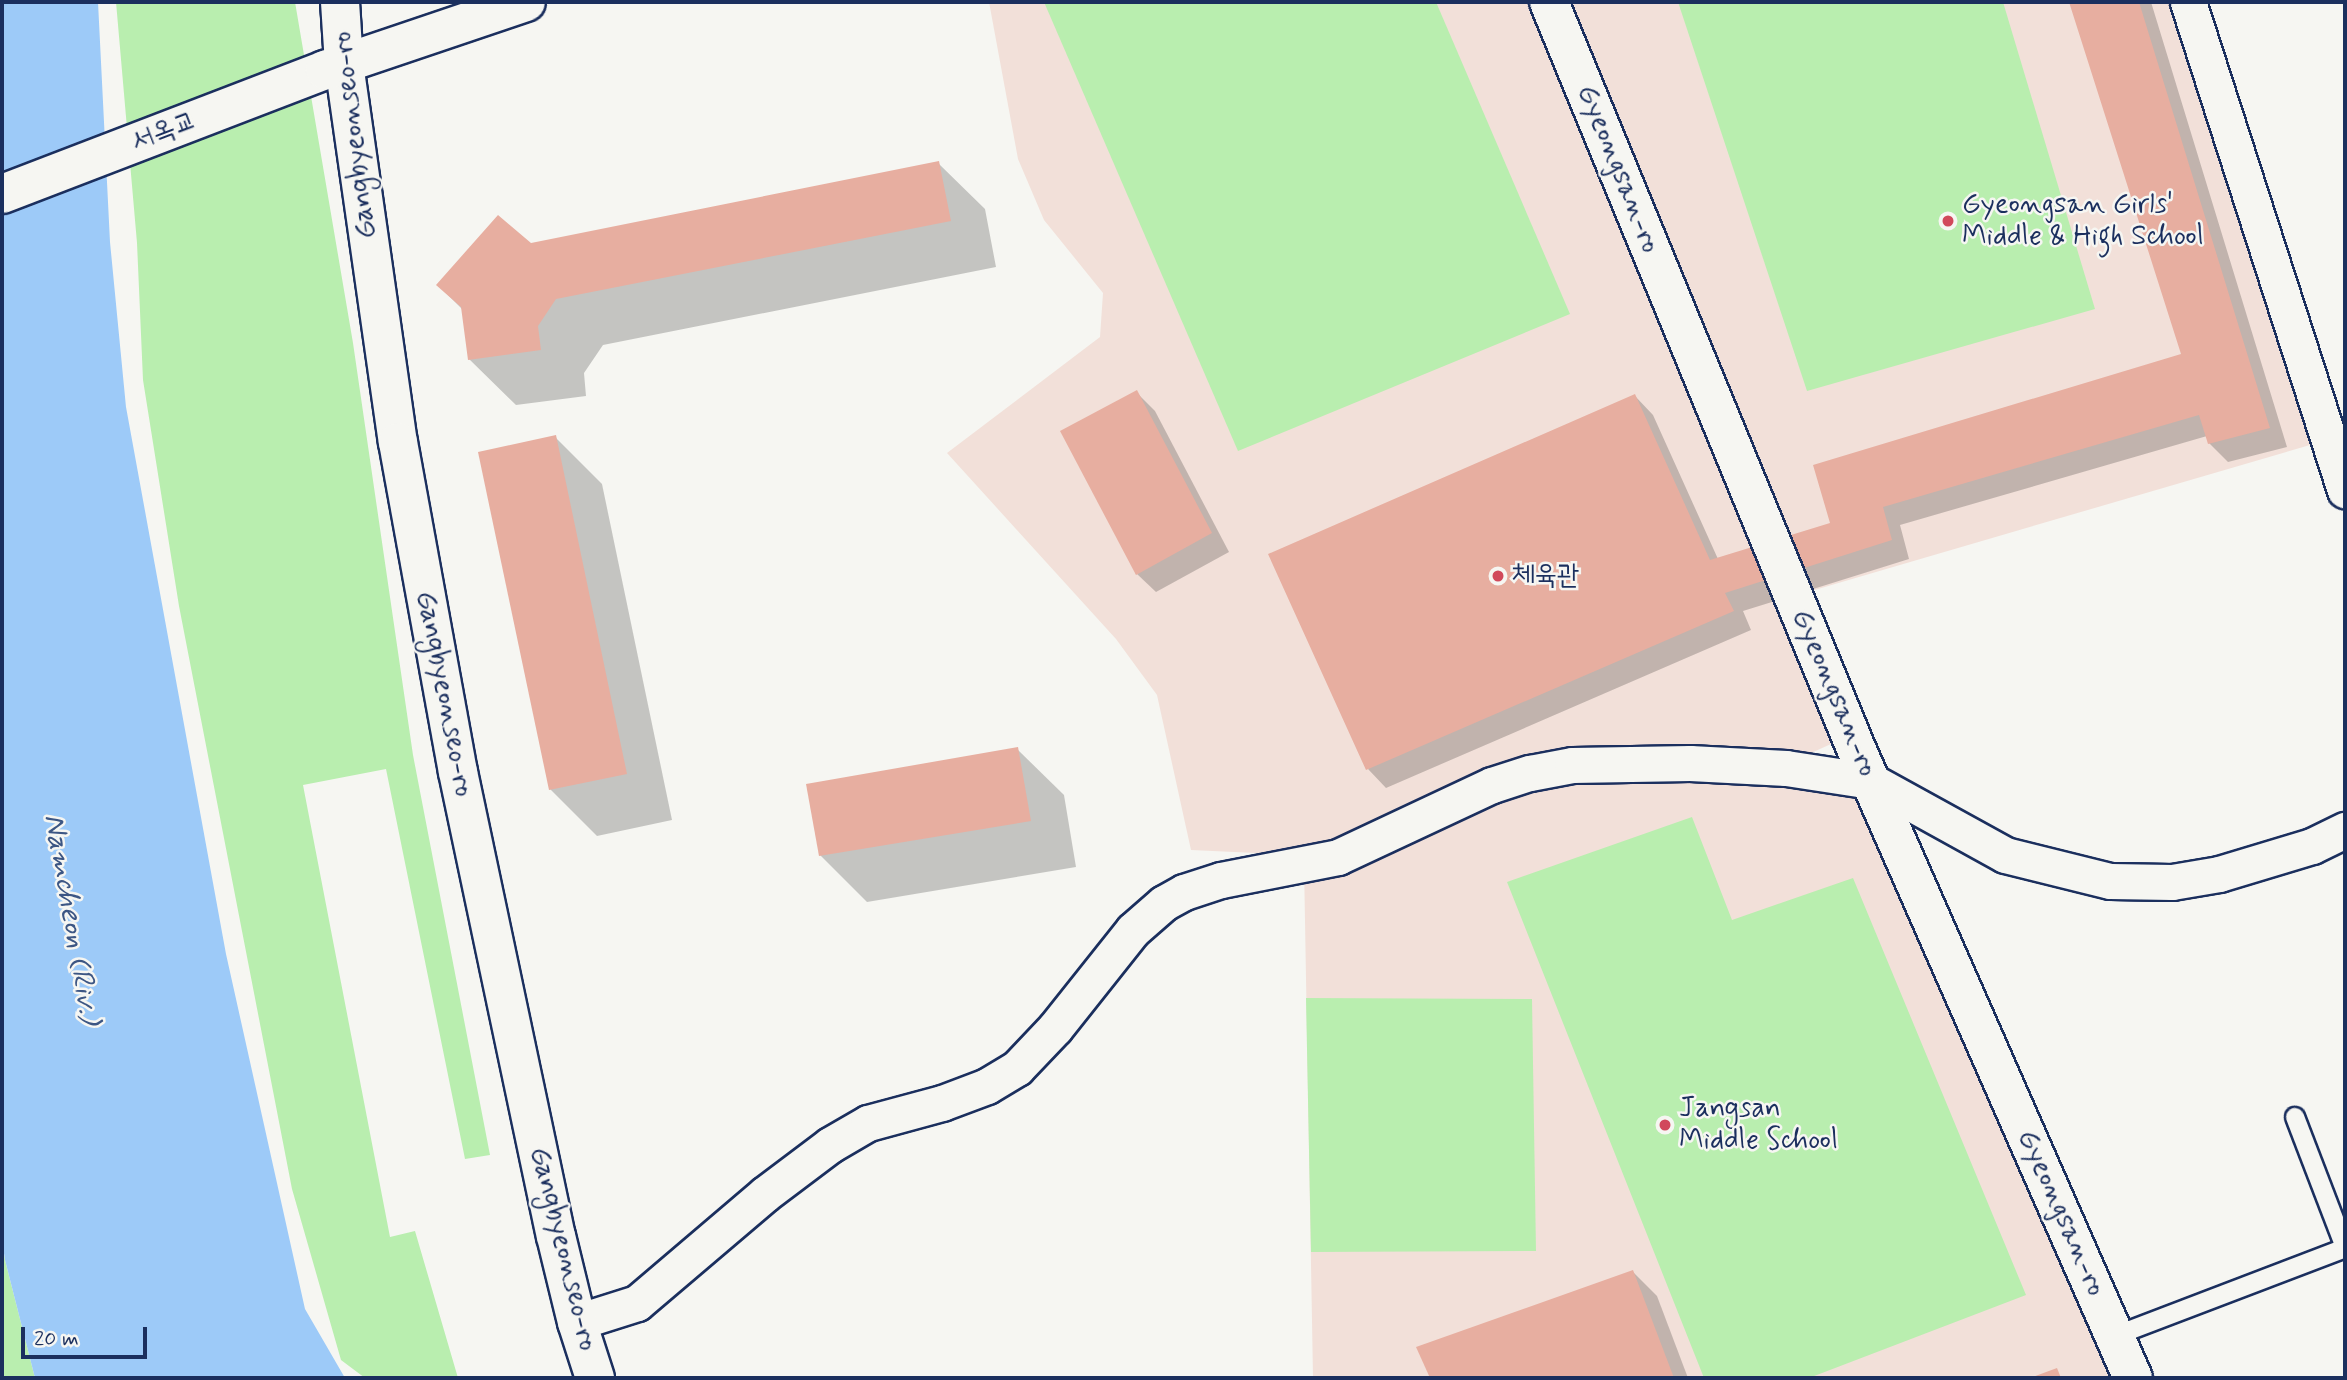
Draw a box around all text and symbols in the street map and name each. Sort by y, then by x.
street label: Gangbyeonseo-ro [326,29,384,241]
street label: Gyeongsan-ro [1569,80,1667,258]
street label: 서옥교 [126,104,202,160]
place label: Gyeongsan Girls' Middle & High School [1962,188,2204,254]
marker: Gyeongsan Girls' Middle & High School [1940,213,1956,229]
place label: 체육관 [1512,559,1580,593]
marker: 체육관 [1490,568,1506,584]
street label: Gangbyeonseo-ro [408,588,480,800]
street label: Gyeongsan-ro [1784,604,1884,782]
water label: Namcheon (Riv.) [35,811,107,1027]
place label: Jangsan Middle School [1679,1092,1839,1158]
marker: Jangsan Middle School [1657,1117,1673,1133]
street label: Gyeongsan-ro [2009,1125,2113,1301]
street label: Gangbyeonseo-ro [521,1144,605,1354]
scale bar [24,1314,150,1358]
text: 20 m [34,1325,79,1353]

